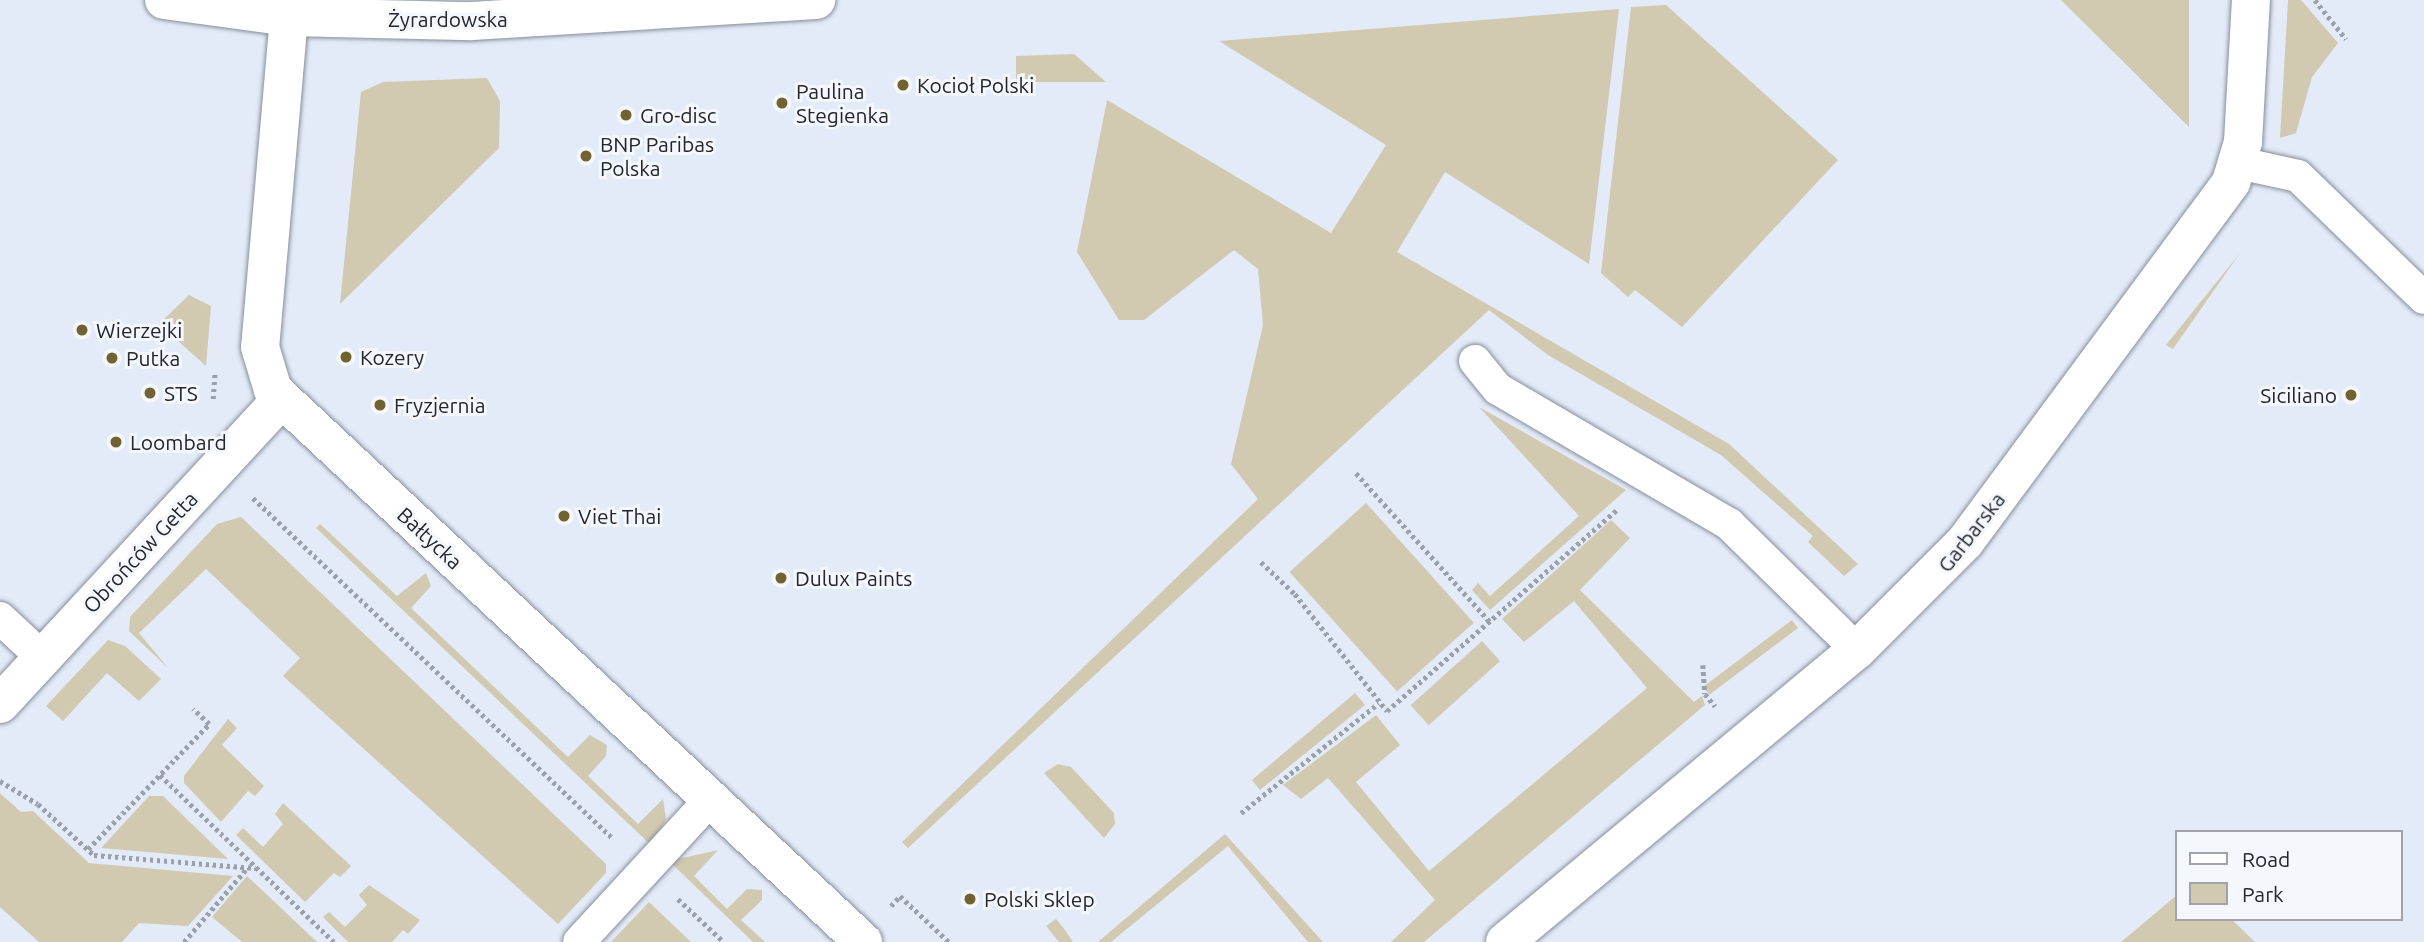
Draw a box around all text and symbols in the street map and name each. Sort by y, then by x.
street label: Żyrardowska [388,6,508,32]
place label: Kocioł Polski [917,72,1034,98]
marker: Kocioł Polski [895,77,911,93]
place label: Paulina Stegienka [796,78,889,128]
marker: Paulina Stegienka [774,95,790,111]
place label: Gro-disc [640,102,717,128]
marker: Gro-disc [618,107,634,123]
place label: BNP Paribas Polska [600,131,714,181]
marker: BNP Paribas Polska [578,148,594,164]
place label: Wierzejki [96,317,182,343]
marker: Wierzejki [74,322,90,338]
place label: Kozery [360,344,424,370]
place label: Putka [126,345,180,371]
marker: Kozery [338,349,354,365]
marker: Putka [104,350,120,366]
place label: STS [164,380,198,406]
place label: Siciliano [2260,382,2337,408]
marker: STS [142,385,158,401]
marker: Siciliano [2343,387,2359,403]
place label: Fryzjernia [394,392,485,418]
marker: Fryzjernia [372,397,388,413]
place label: Loombard [130,429,227,455]
marker: Loombard [108,434,124,450]
street label: Obrońców Getta [77,486,203,618]
street label: Garbarska [1932,487,2010,577]
street label: Bałtycka [392,502,468,574]
place label: Viet Thai [578,503,661,529]
marker: Viet Thai [556,508,572,524]
place label: Dulux Paints [795,565,912,591]
marker: Dulux Paints [773,570,789,586]
legend [2176,830,2403,921]
text: Road [2242,847,2290,871]
text: Park [2242,882,2284,906]
place label: Polski Sklep [984,886,1095,912]
marker: Polski Sklep [962,891,978,907]

